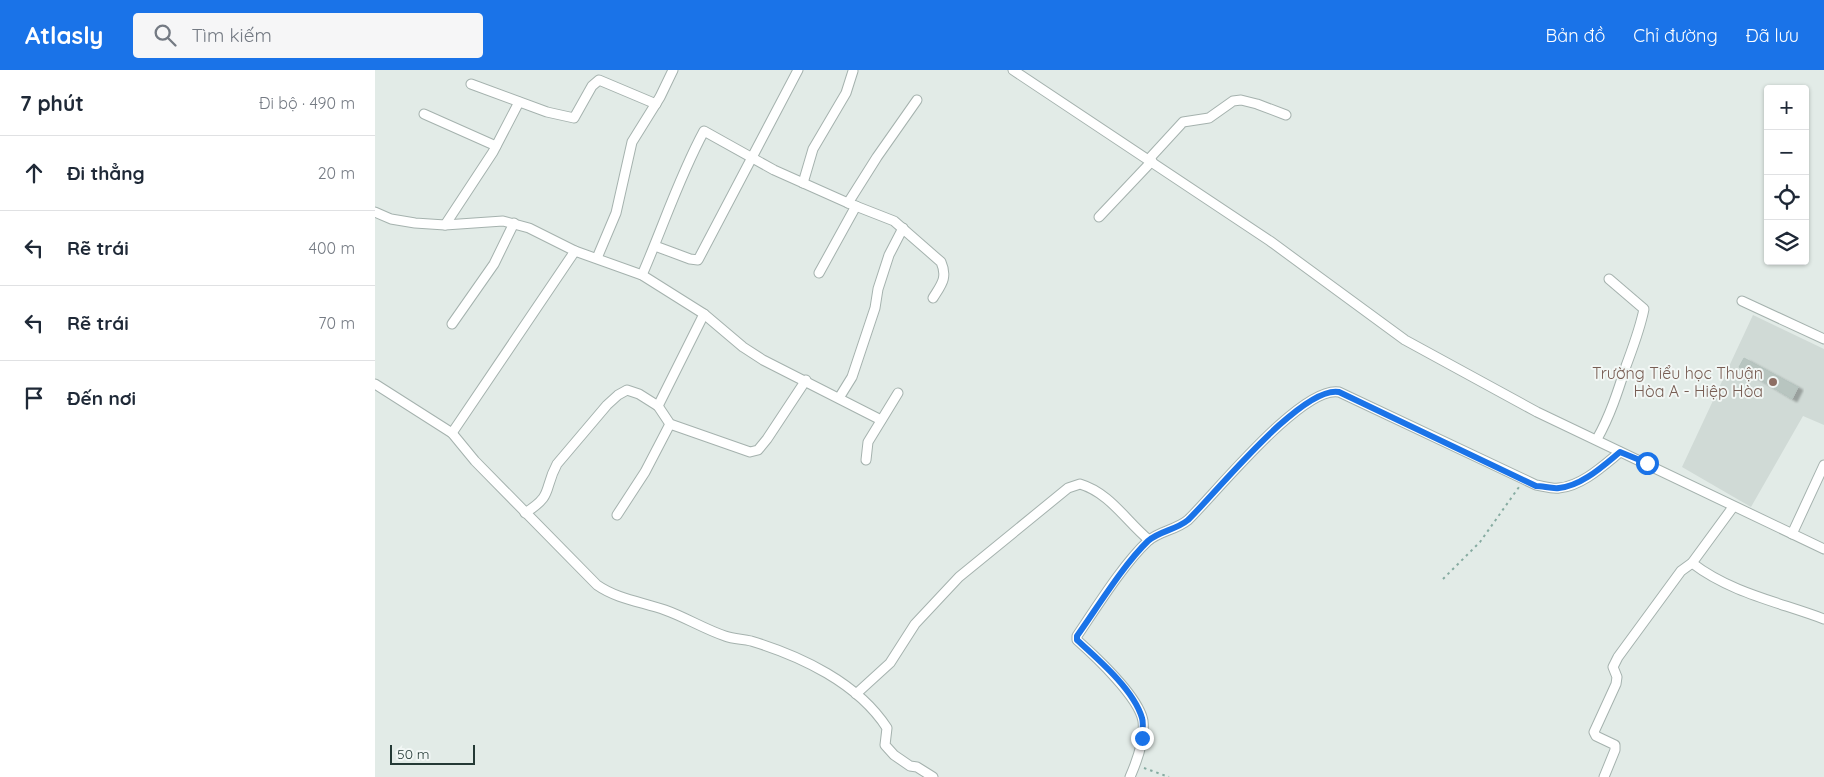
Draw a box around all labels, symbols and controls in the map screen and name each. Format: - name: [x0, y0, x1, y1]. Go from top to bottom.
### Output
- search box: [133, 13, 483, 58]
- text: Atlasly: [25, 20, 103, 50]
- icon: search: [151, 21, 179, 49]
- text: Tìm kiếm: [191, 23, 272, 47]
- text: Bản đồ: [1546, 24, 1605, 47]
- text: Chỉ đường: [1633, 24, 1718, 47]
- text: Đã lưu: [1746, 24, 1799, 47]
- map controls: [1764, 85, 1809, 265]
- button: +: [1764, 85, 1809, 130]
- text: 7 phút: [20, 90, 84, 116]
- text: Đi bộ · 490 m: [259, 93, 355, 113]
- button: −: [1764, 130, 1809, 175]
- icon: ahead: [20, 159, 48, 187]
- text: Đi thẳng: [67, 161, 145, 185]
- text: 20 m: [318, 163, 355, 183]
- button: locate: [1764, 175, 1809, 220]
- button: layers: [1764, 220, 1809, 265]
- icon: left: [20, 234, 48, 262]
- text: Rẽ trái: [67, 236, 129, 260]
- text: 400 m: [309, 238, 355, 258]
- icon: left: [20, 309, 48, 337]
- text: Rẽ trái: [67, 311, 129, 335]
- text: 70 m: [318, 313, 355, 333]
- place label: Trường Tiểu học Thuận Hòa A - Hiệp Hòa: [1592, 363, 1763, 401]
- marker: Trường Tiểu học Thuận Hòa A - Hiệp Hòa: [1767, 376, 1779, 388]
- icon: arrive: [20, 384, 48, 412]
- text: Đến nơi: [67, 386, 136, 410]
- route start: [1636, 452, 1659, 475]
- route end: [1131, 727, 1154, 750]
- scale bar: [390, 742, 475, 765]
- text: 50 m: [397, 745, 430, 763]

